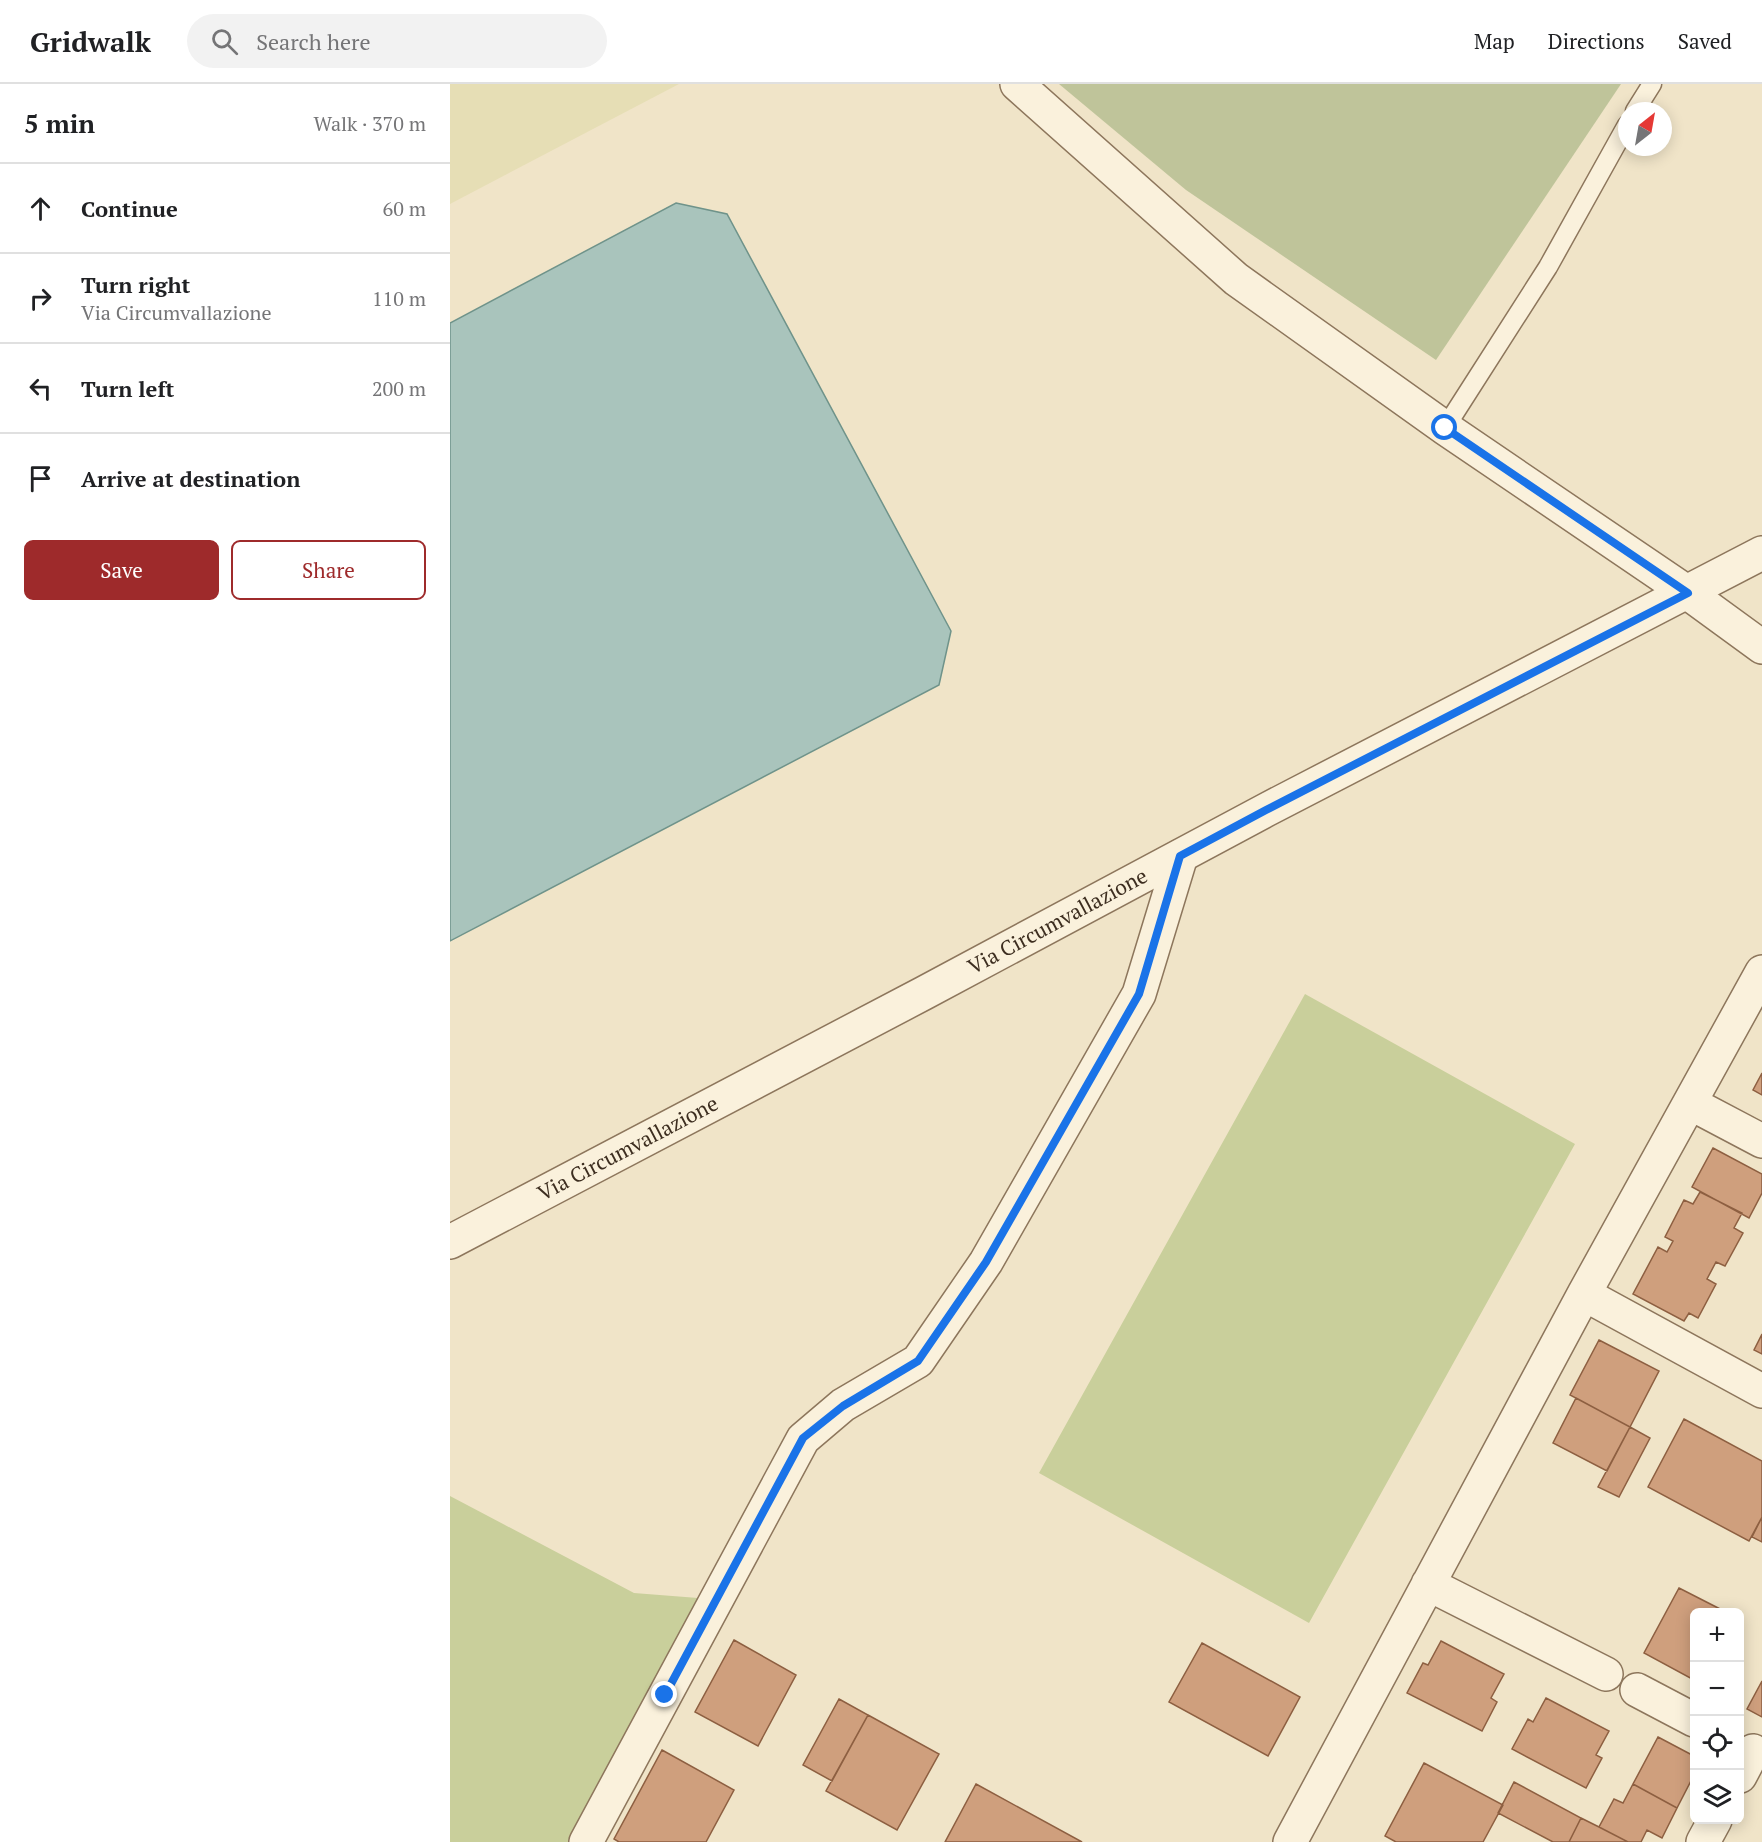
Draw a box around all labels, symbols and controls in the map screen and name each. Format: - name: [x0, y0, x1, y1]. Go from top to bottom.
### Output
- search box: [187, 14, 607, 68]
- text: Gridwalk: [30, 23, 151, 60]
- icon: search: [208, 25, 241, 58]
- text: Search here: [256, 27, 371, 56]
- text: Map: [1474, 27, 1515, 55]
- text: Directions: [1548, 27, 1645, 55]
- text: Saved: [1678, 27, 1732, 55]
- north arrow: [1618, 102, 1672, 156]
- text: 5 min: [24, 106, 95, 140]
- text: Walk · 370 m: [314, 110, 426, 137]
- icon: ahead: [24, 192, 57, 225]
- text: Continue: [81, 194, 178, 223]
- text: 60 m: [383, 195, 426, 222]
- text: Turn right: [81, 270, 190, 299]
- icon: right: [24, 282, 57, 315]
- text: 110 m: [372, 285, 426, 312]
- text: Via Circumvallazione: [81, 299, 271, 326]
- icon: left: [24, 372, 57, 405]
- text: Turn left: [81, 374, 174, 403]
- text: 200 m: [372, 375, 426, 402]
- route start: [1431, 414, 1457, 440]
- icon: arrive: [24, 462, 57, 495]
- text: Arrive at destination: [81, 464, 300, 493]
- button: Save: [24, 540, 219, 600]
- button: Share: [231, 540, 426, 600]
- street label: Via Circumvallazione: [962, 861, 1152, 980]
- street label: Via Circumvallazione: [532, 1089, 723, 1207]
- map controls: [1690, 1608, 1744, 1824]
- button: +: [1690, 1608, 1744, 1662]
- button: −: [1690, 1662, 1744, 1716]
- route end: [651, 1681, 677, 1707]
- button: locate: [1690, 1716, 1744, 1770]
- button: layers: [1690, 1770, 1744, 1824]

